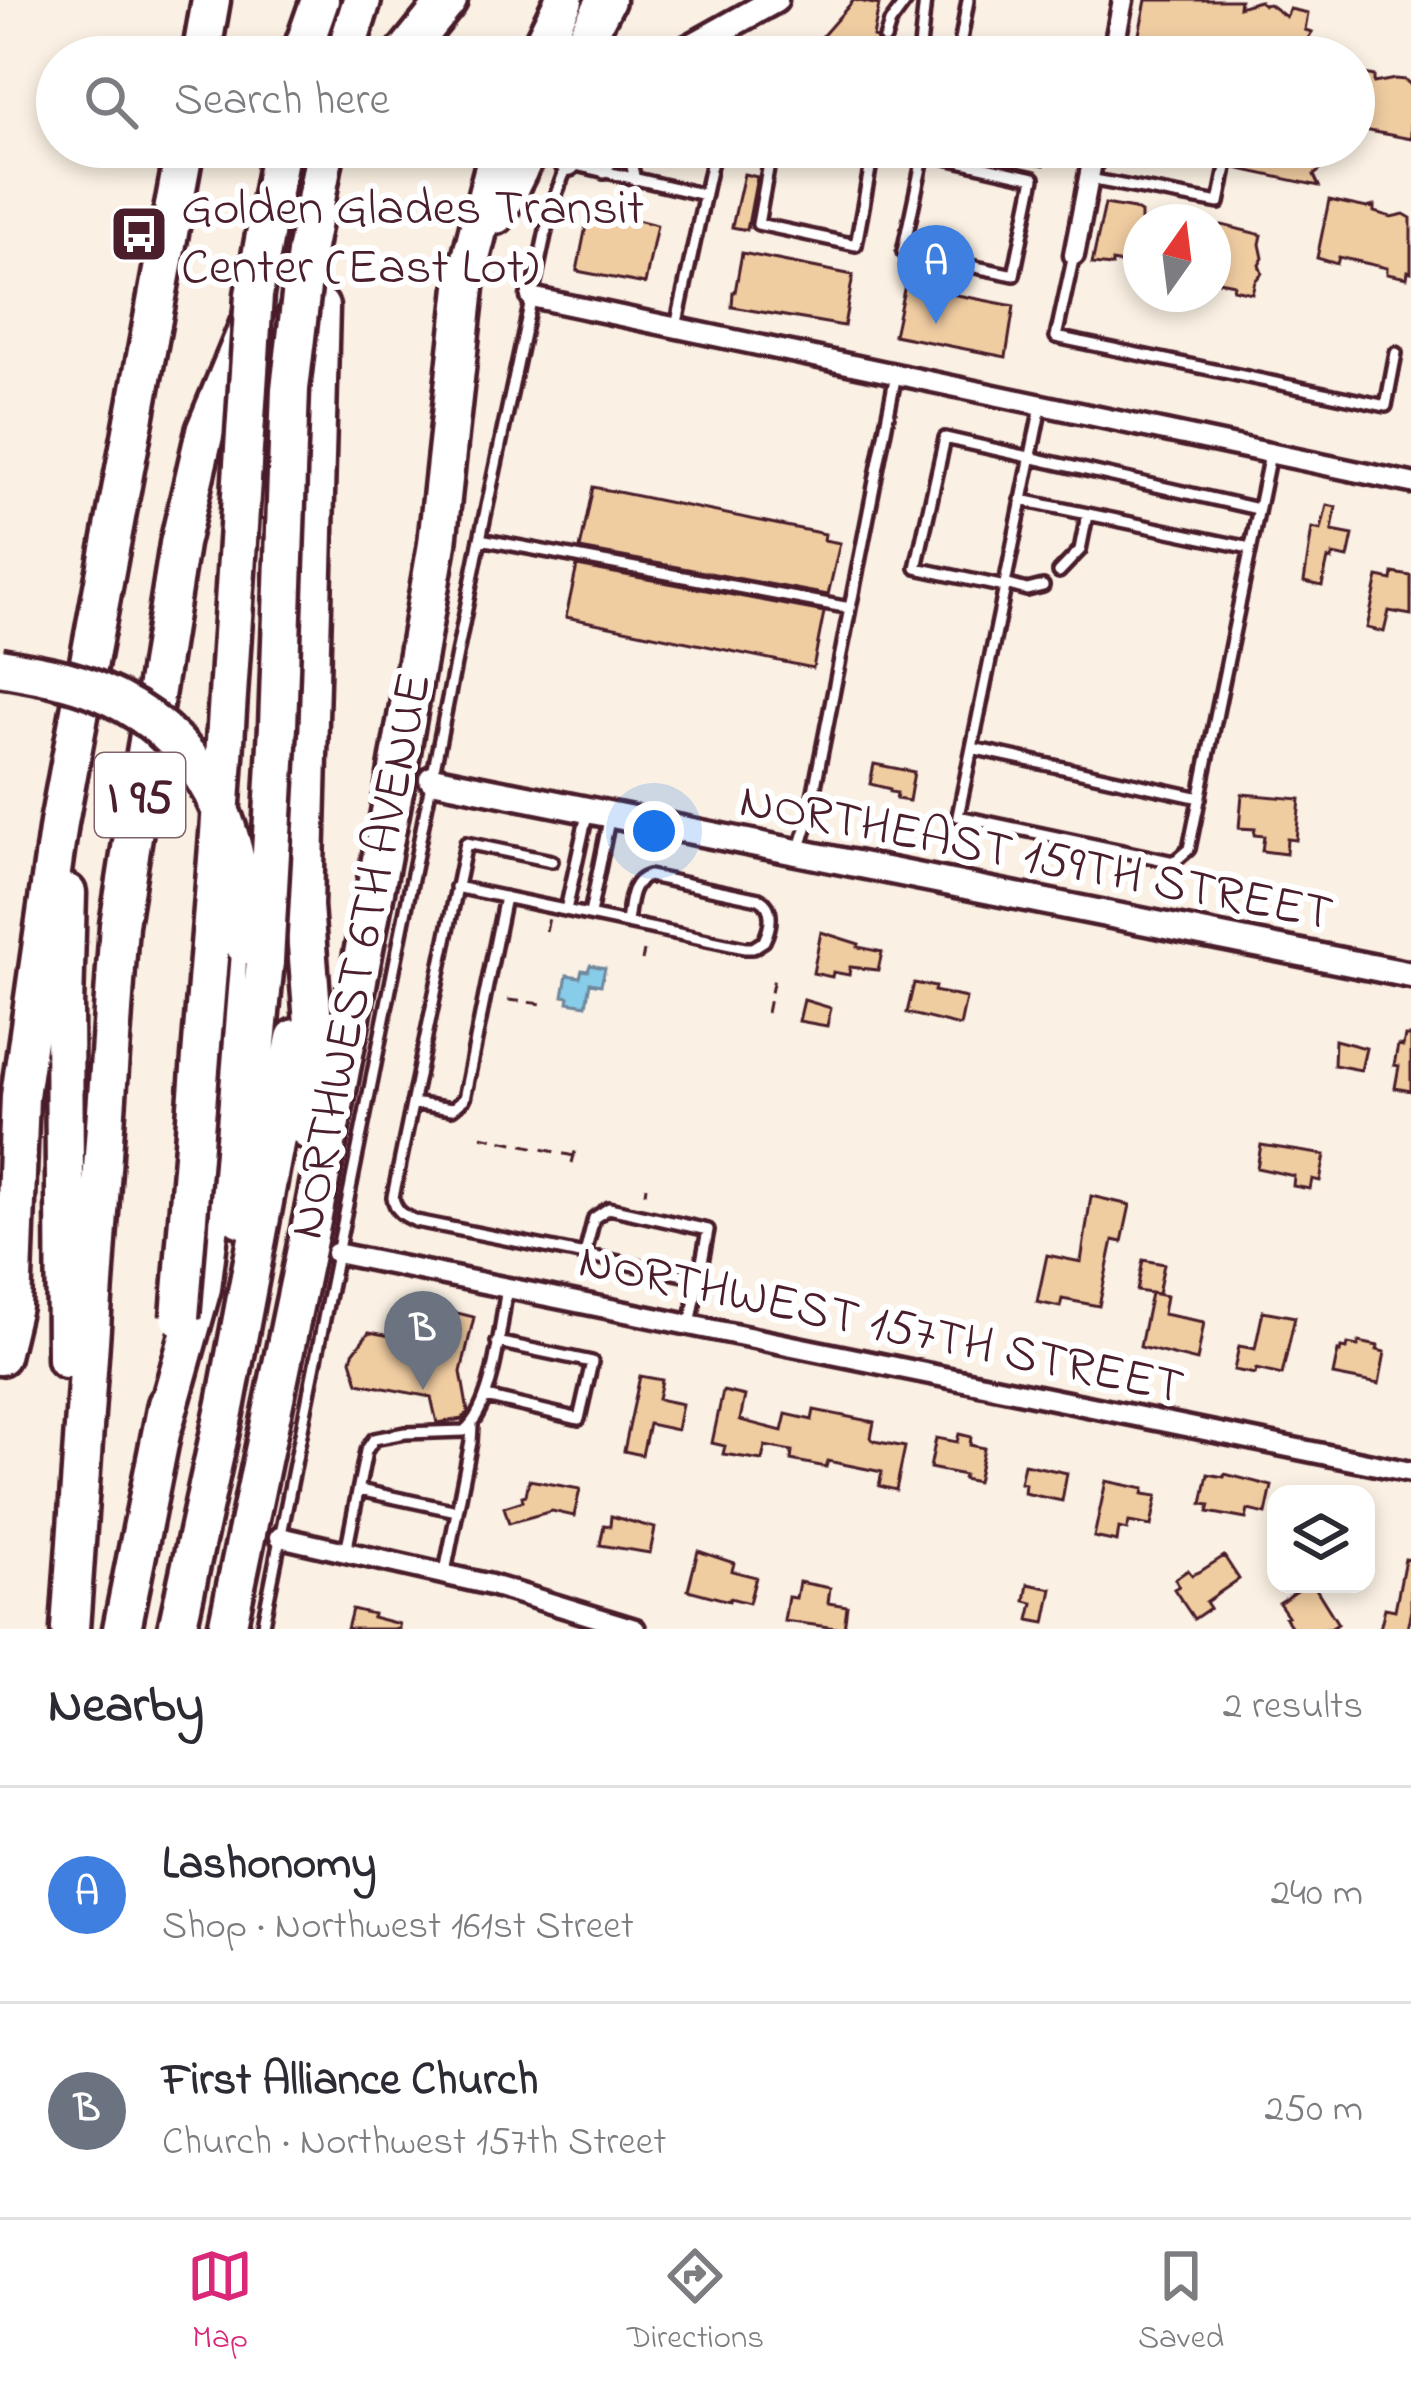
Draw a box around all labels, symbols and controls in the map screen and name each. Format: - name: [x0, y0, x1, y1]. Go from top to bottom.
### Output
- search box: [36, 36, 1375, 168]
- icon: search: [78, 69, 144, 135]
- text: Search here: [174, 69, 390, 135]
- place label: Golden Glades Transit Center (East Lot): [181, 173, 644, 307]
- bus stop icon: Golden Glades Transit Center (East Lot): [108, 203, 170, 265]
- north arrow: [1123, 204, 1231, 312]
- pin: A: [897, 225, 975, 324]
- street label: NORTHWEST 6TH AVENUE: [271, 667, 454, 1245]
- road number: I 95: [95, 753, 185, 837]
- street label: NORTHEAST 159TH STREET: [733, 765, 1339, 954]
- your location: [624, 801, 684, 861]
- street label: NORTHWEST 157TH STREET: [572, 1226, 1190, 1427]
- pin: B: [384, 1291, 462, 1390]
- map controls: [1267, 1485, 1375, 1593]
- button: layers: [1267, 1485, 1375, 1593]
- text: Nearby: [48, 1670, 204, 1745]
- text: 2 results: [1223, 1679, 1363, 1736]
- text: Lashonomy: [162, 1833, 376, 1899]
- text: A: [75, 1866, 99, 1923]
- text: 240 m: [1271, 1866, 1363, 1923]
- text: Shop · Northwest 161st Street: [162, 1899, 634, 1956]
- text: First Alliance Church: [162, 2049, 538, 2115]
- text: B: [74, 2082, 100, 2139]
- text: 250 m: [1264, 2082, 1363, 2139]
- text: Church · Northwest 157th Street: [162, 2115, 666, 2172]
- tab: Map: [187, 2243, 253, 2363]
- tab: Directions: [627, 2243, 764, 2363]
- tab: Saved: [1138, 2243, 1224, 2363]

